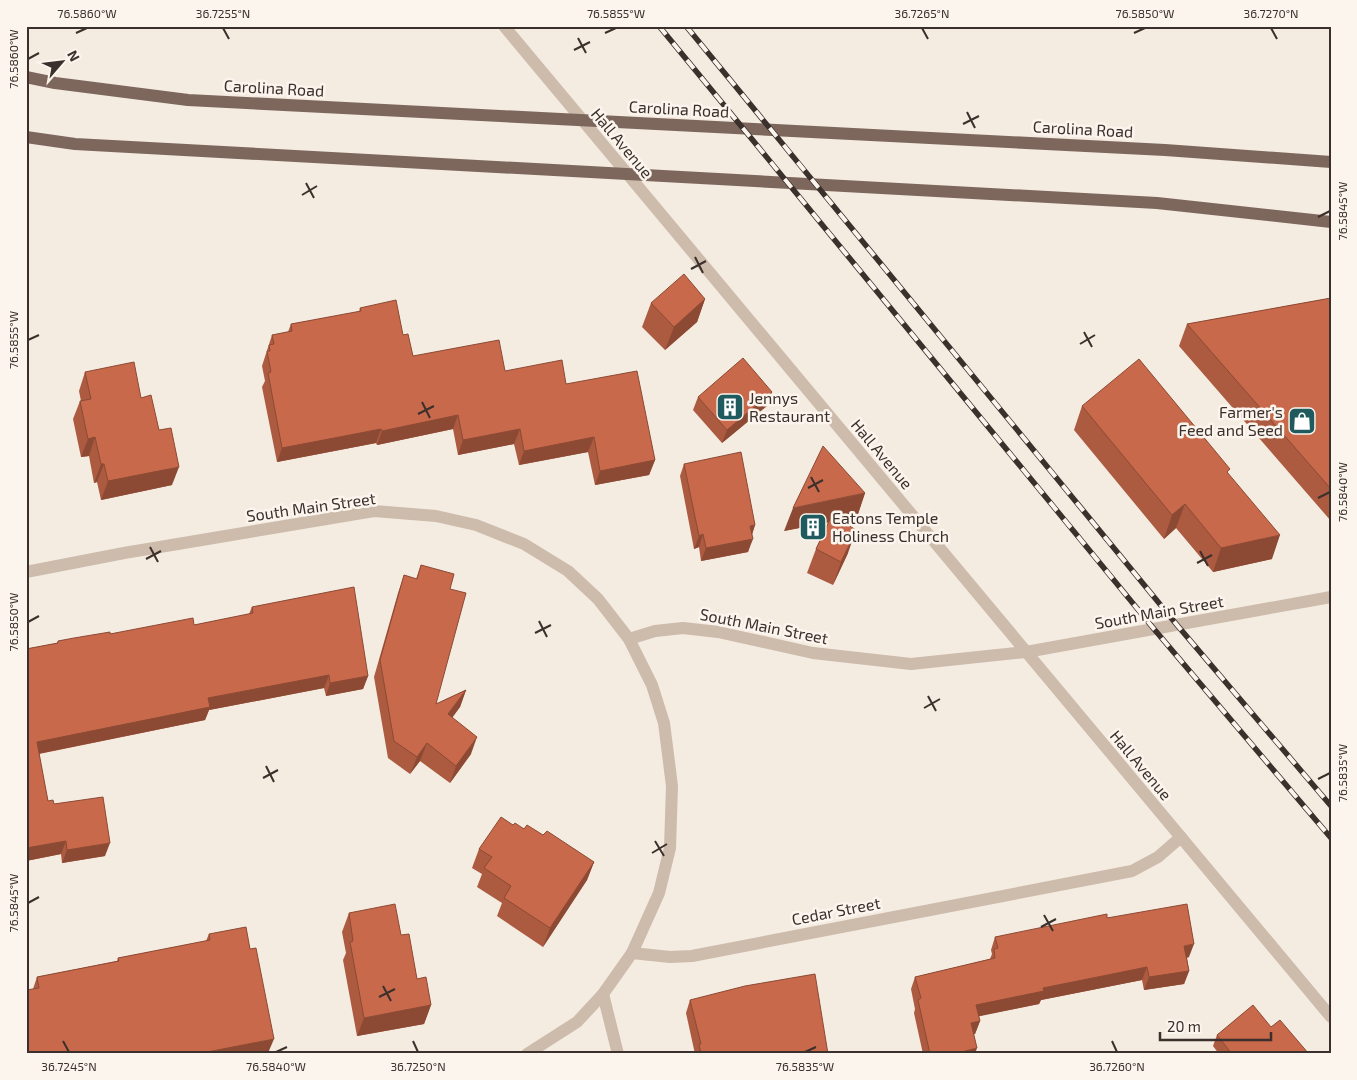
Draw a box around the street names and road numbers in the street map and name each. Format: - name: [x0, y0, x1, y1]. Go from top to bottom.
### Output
- street label: Carolina Road: [223, 75, 325, 100]
- street label: Carolina Road: [628, 96, 730, 121]
- street label: Hall Avenue: [588, 104, 657, 181]
- street label: Carolina Road: [1032, 116, 1134, 141]
- street label: Hall Avenue: [848, 415, 917, 492]
- street label: South Main Street: [245, 488, 377, 525]
- street label: South Main Street: [1093, 591, 1225, 632]
- street label: South Main Street: [698, 604, 830, 647]
- street label: Hall Avenue: [1107, 726, 1176, 803]
- street label: Cedar Street: [790, 893, 882, 928]

